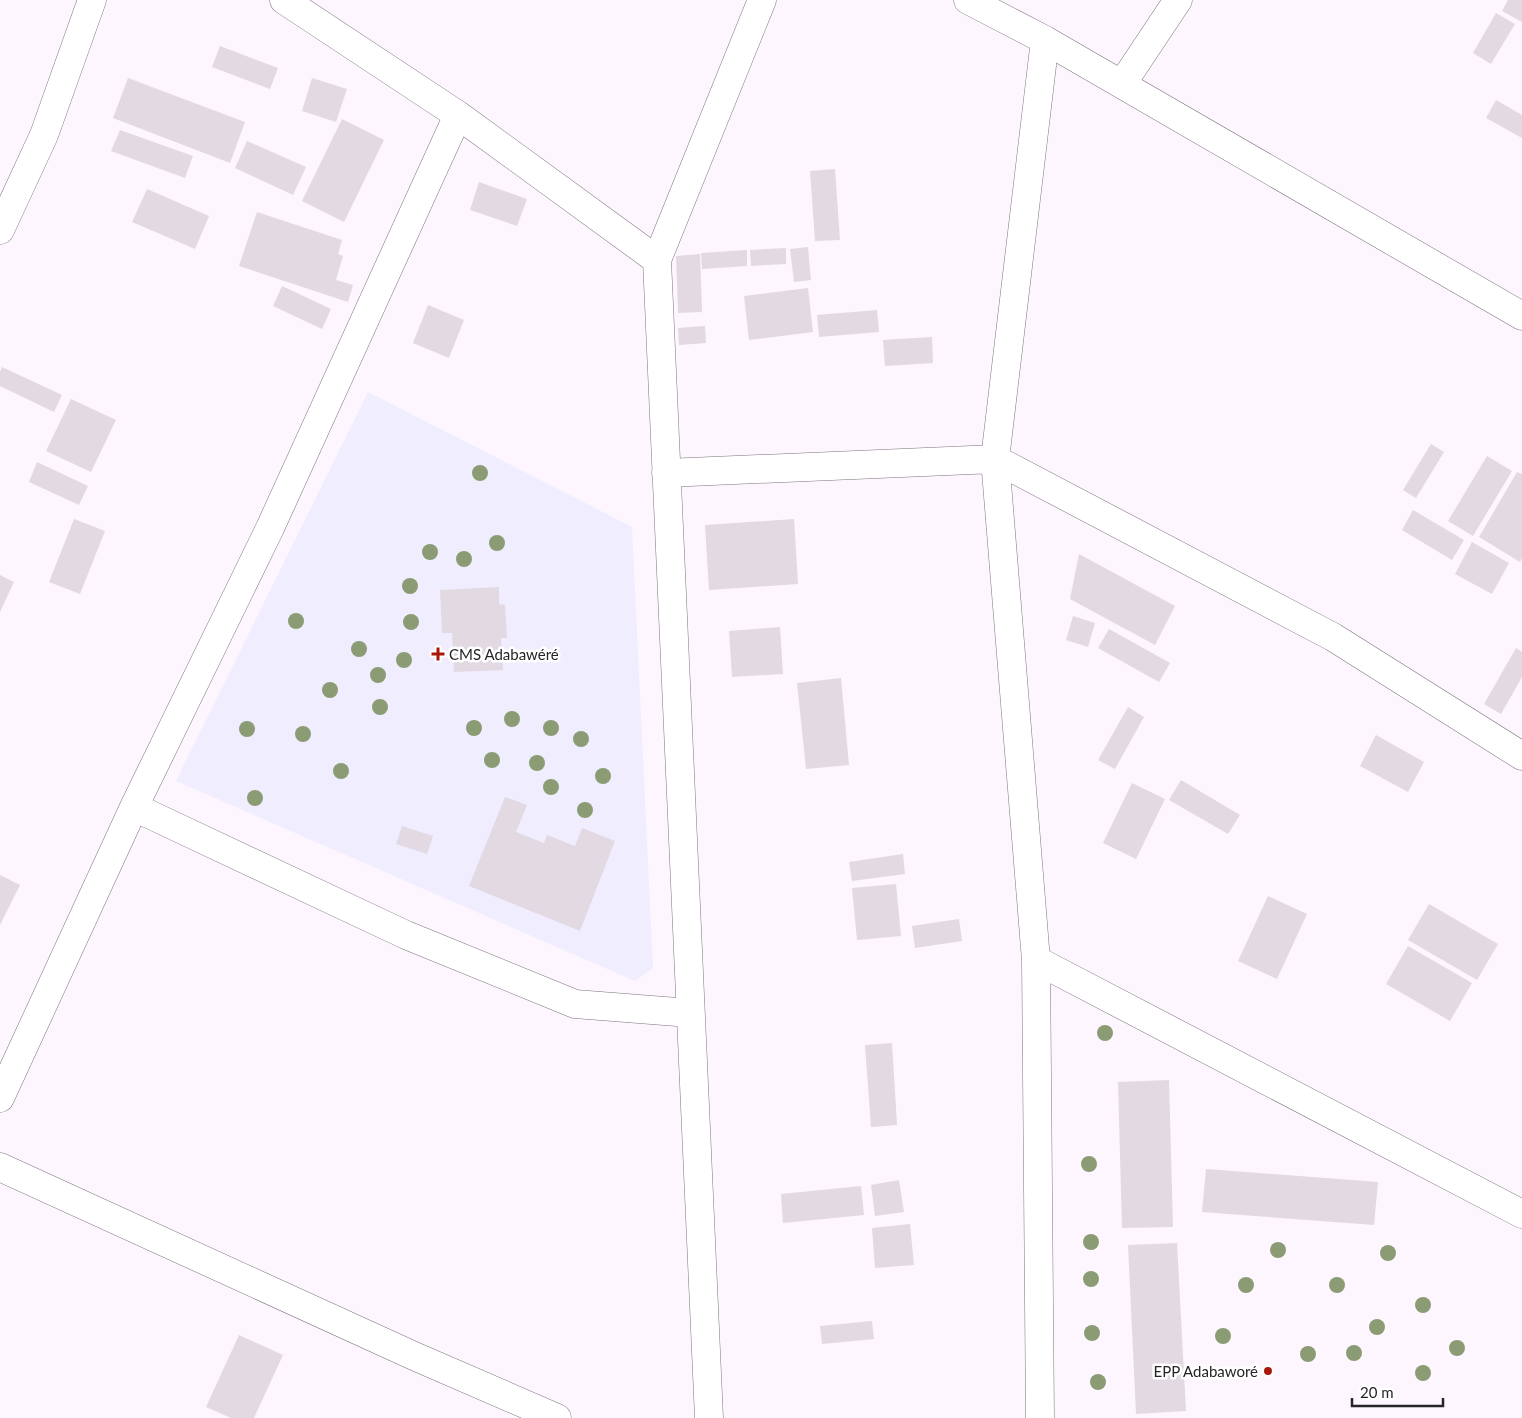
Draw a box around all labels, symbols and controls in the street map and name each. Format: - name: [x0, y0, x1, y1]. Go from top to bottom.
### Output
- place label: CMS Adabawéré: [449, 645, 559, 663]
- marker: CMS Adabawéré: [431, 647, 445, 661]
- place label: EPP Adabaworé: [1153, 1362, 1258, 1380]
- marker: EPP Adabaworé: [1262, 1365, 1274, 1377]
- scale bar: [1352, 1376, 1443, 1408]
- text: 20 m: [1360, 1383, 1394, 1401]

